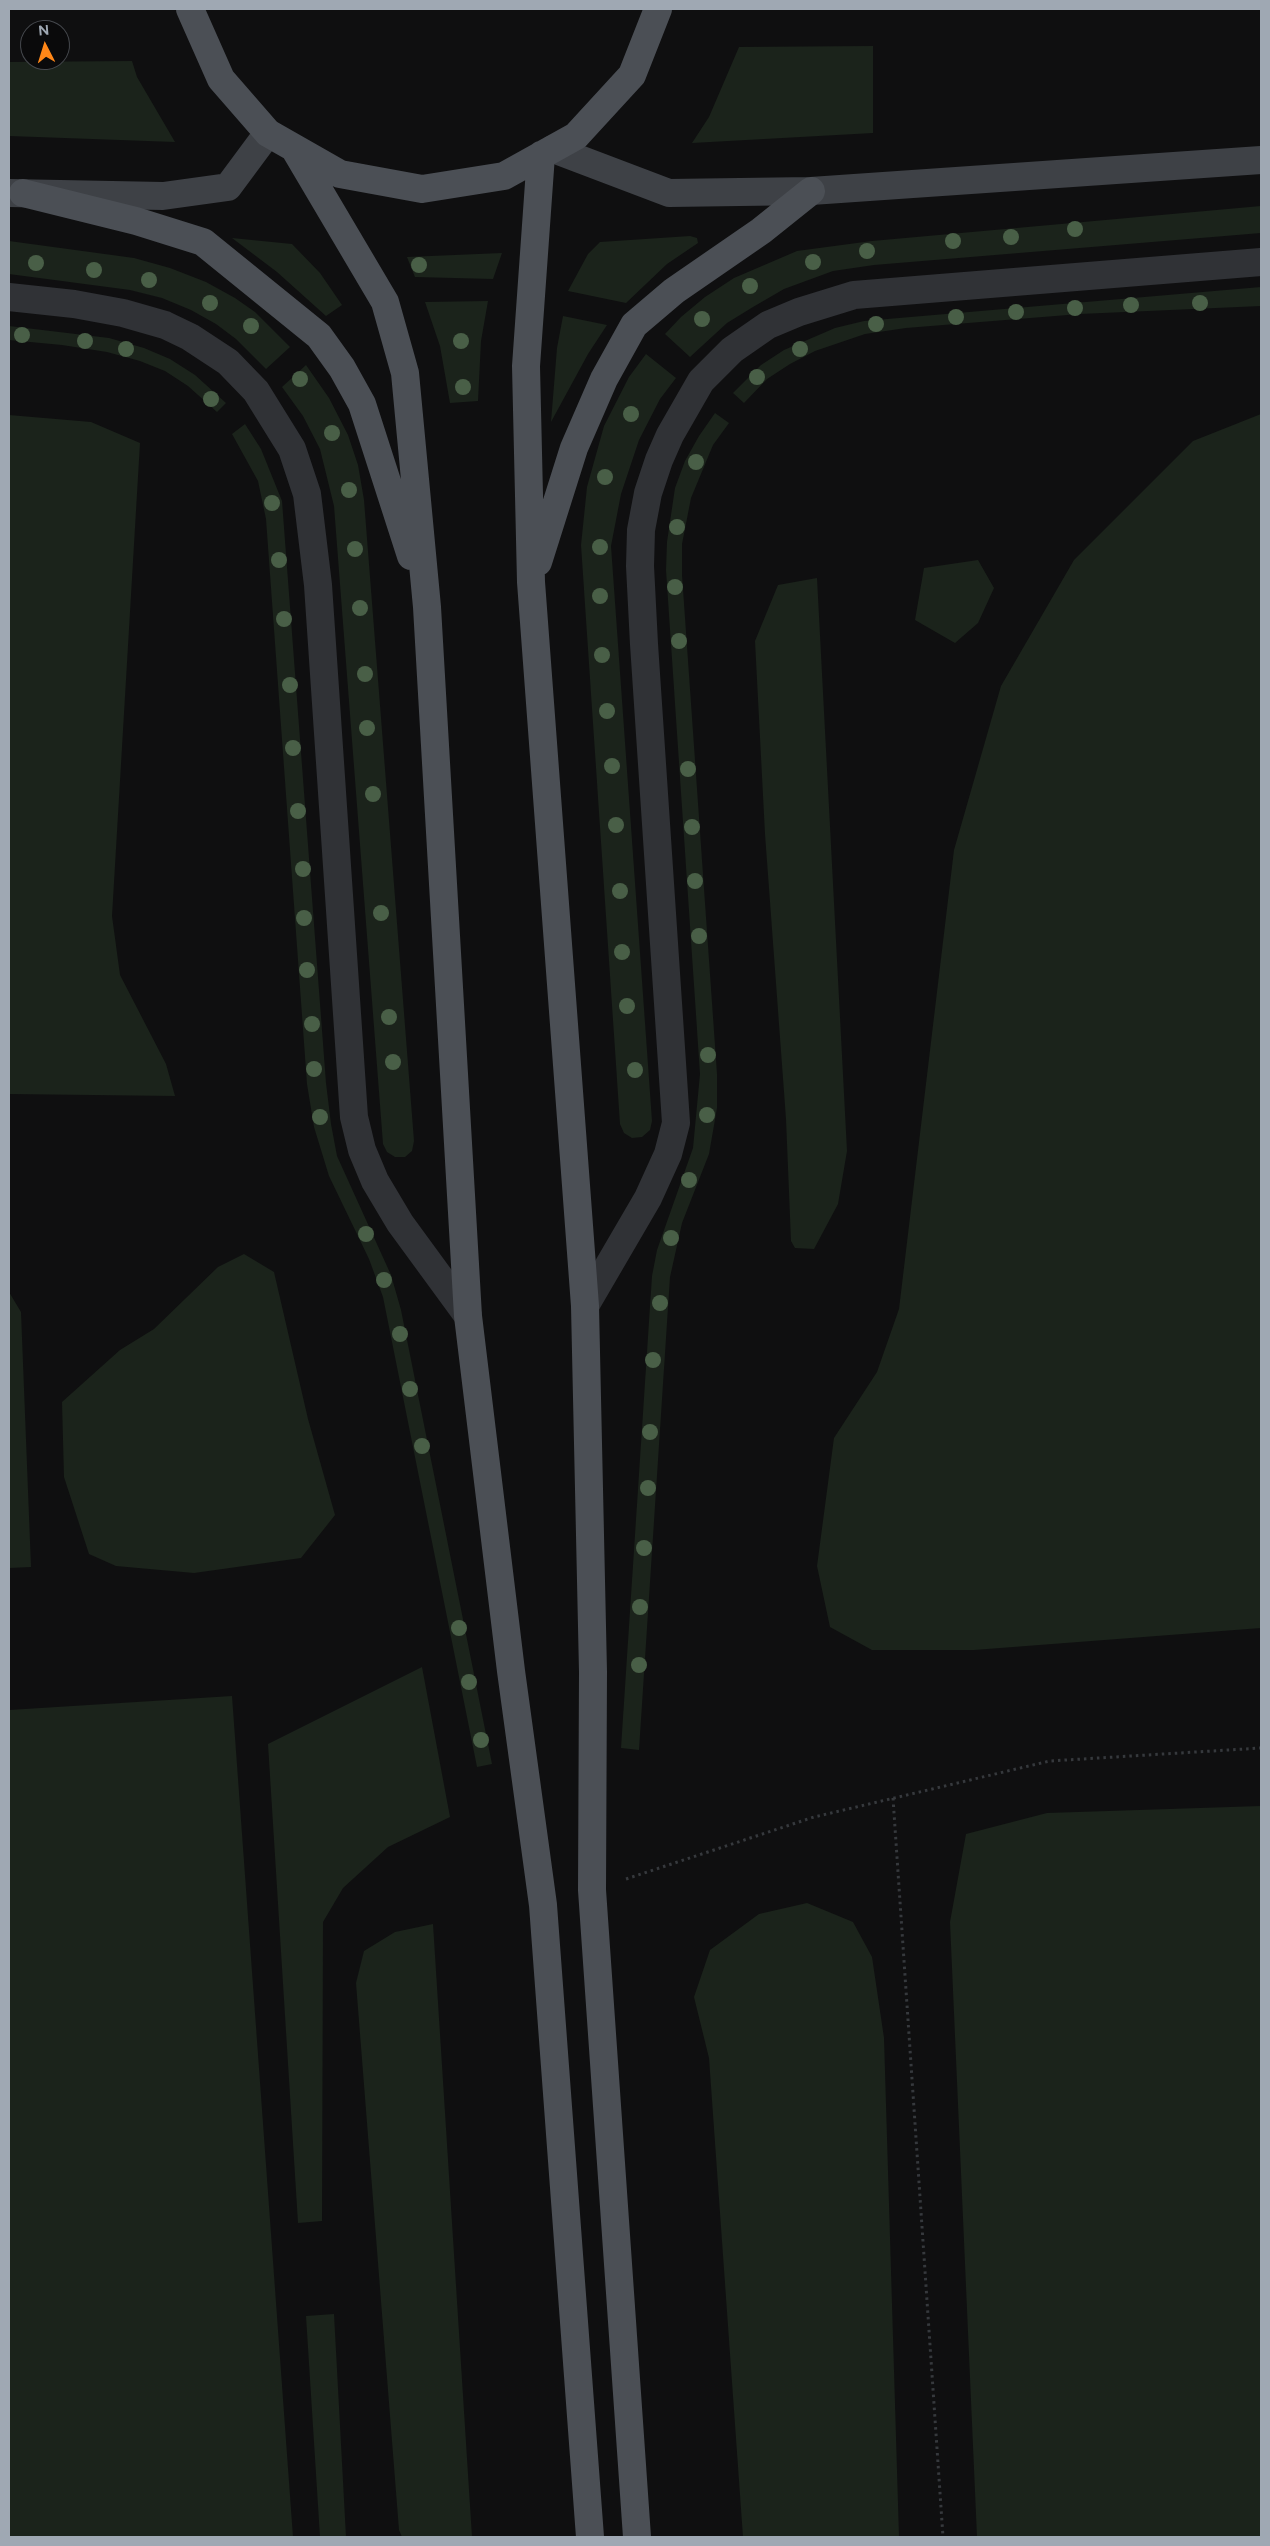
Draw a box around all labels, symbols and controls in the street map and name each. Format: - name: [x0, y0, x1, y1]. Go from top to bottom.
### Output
- north arrow: [20, 20, 70, 70]
- text: N: [38, 22, 50, 39]

